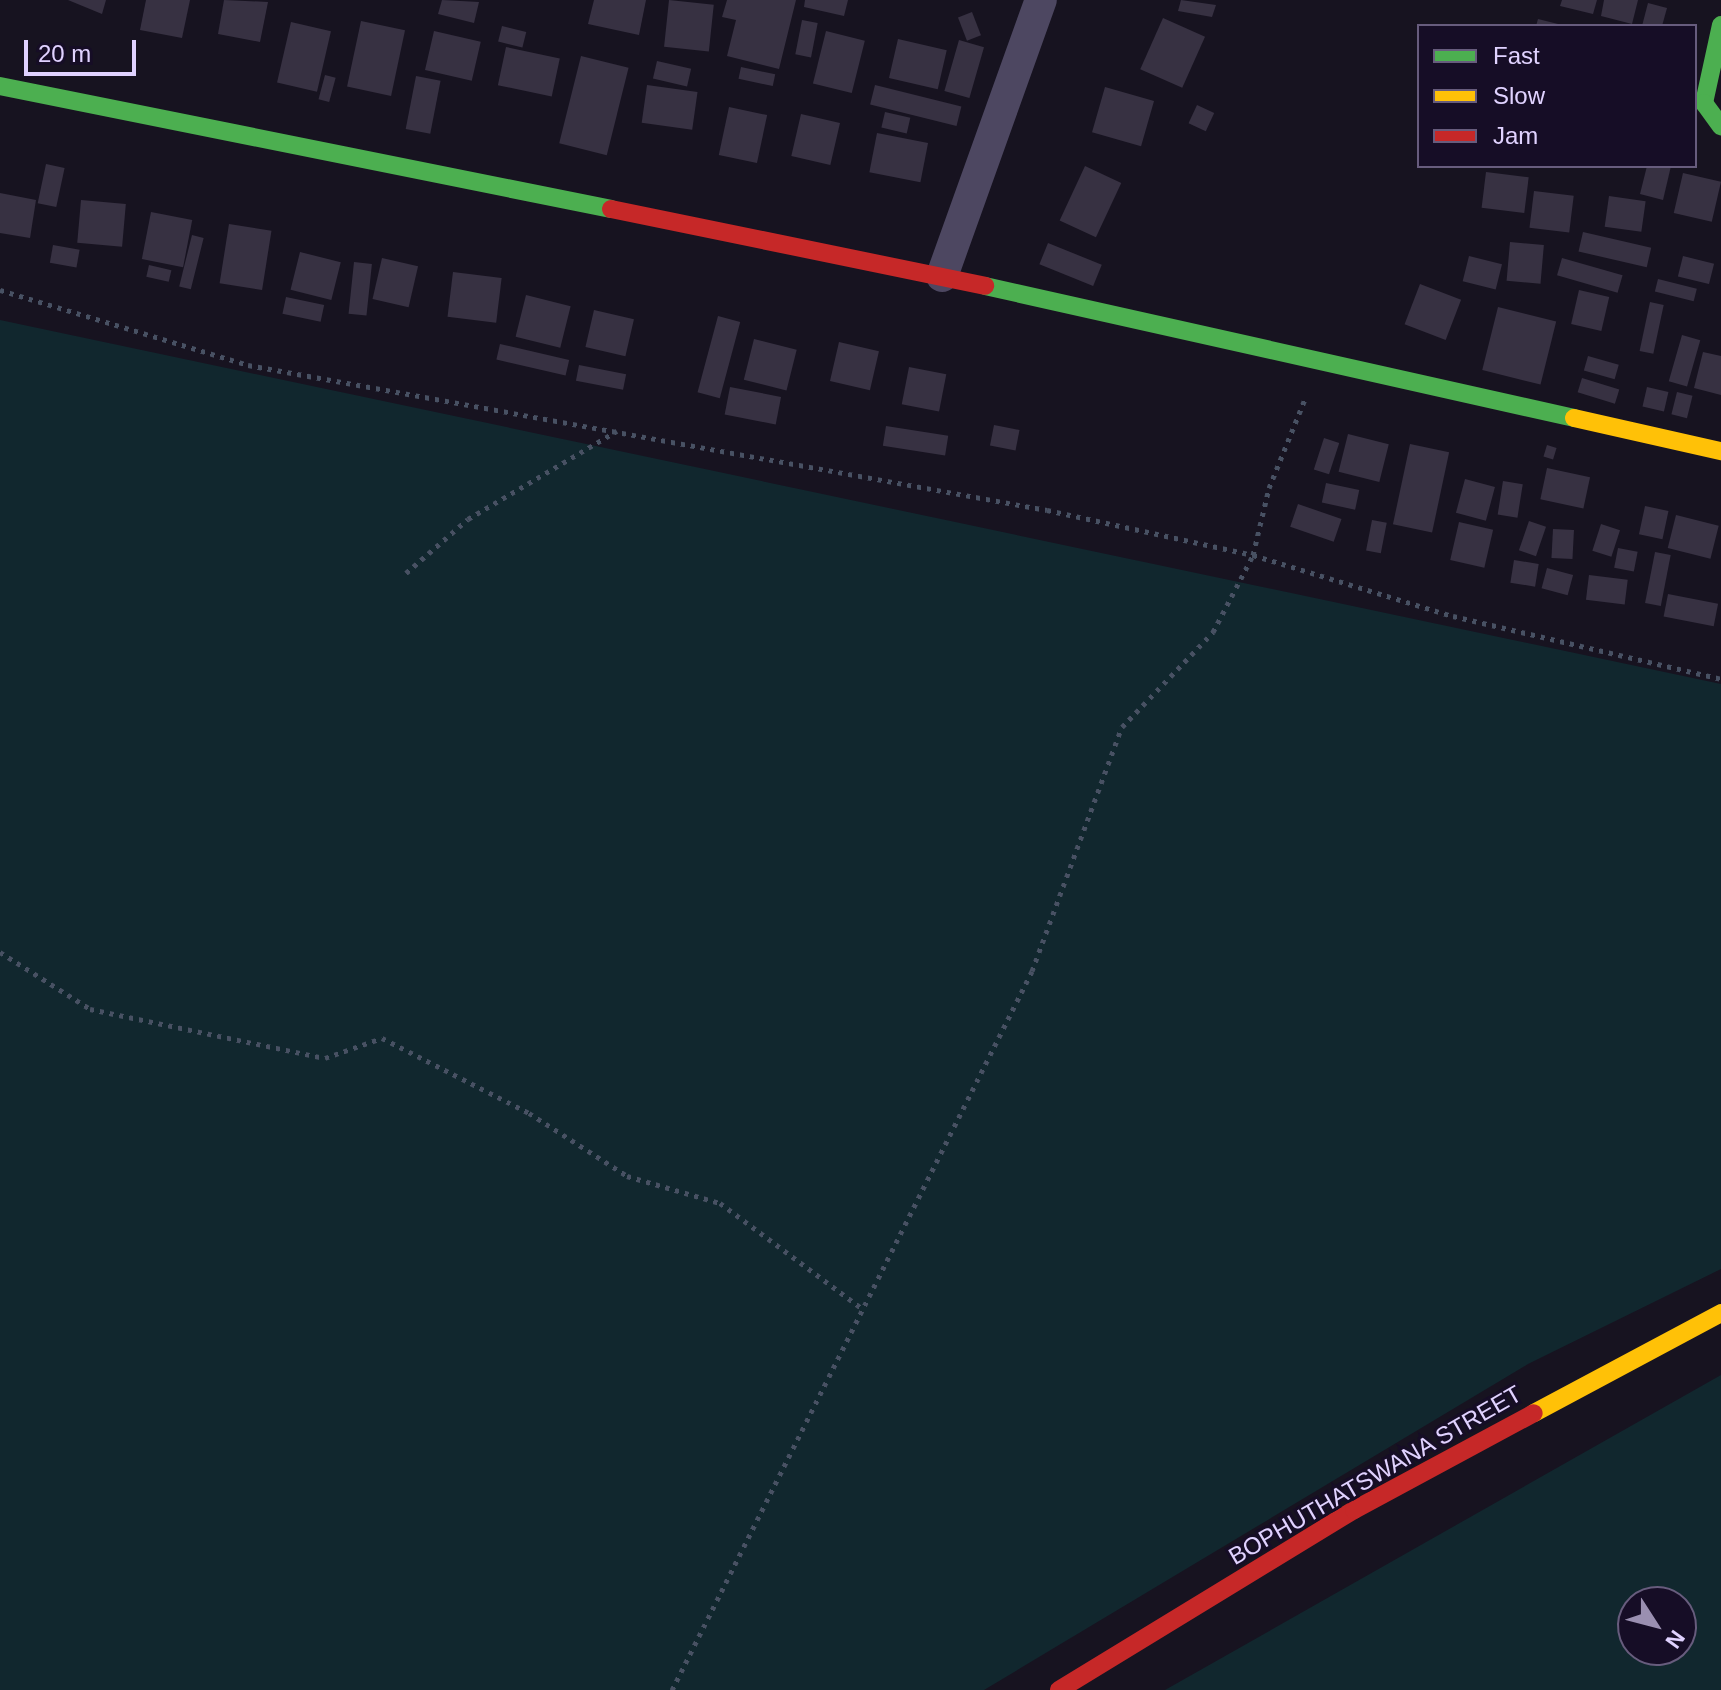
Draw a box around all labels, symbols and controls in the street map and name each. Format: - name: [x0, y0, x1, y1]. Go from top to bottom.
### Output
- scale bar: [28, 24, 140, 74]
- legend: [1417, 24, 1697, 168]
- text: 20 m: [38, 40, 91, 67]
- text: Fast: [1493, 42, 1540, 69]
- text: Slow: [1493, 82, 1545, 109]
- text: Jam: [1493, 122, 1538, 149]
- street label: BOPHUTHATSWANA STREET: [1223, 1379, 1527, 1571]
- north arrow: [1617, 1586, 1697, 1666]
- text: N: [1660, 1625, 1690, 1653]

